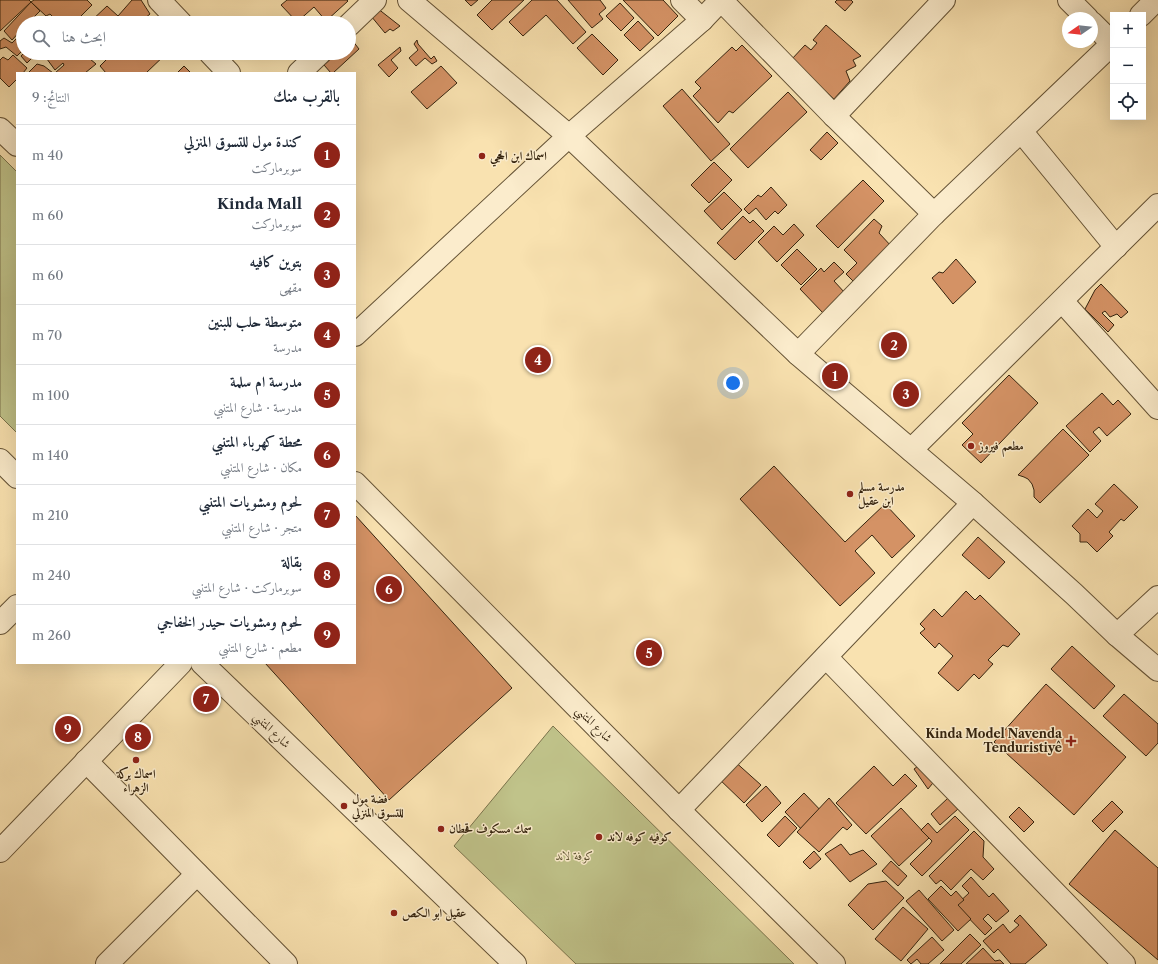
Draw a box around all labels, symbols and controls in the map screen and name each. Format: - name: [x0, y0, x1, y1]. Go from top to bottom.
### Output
- north arrow: [1062, 12, 1098, 48]
- map controls: [1110, 12, 1146, 120]
- button: +: [1110, 12, 1146, 48]
- search box: [16, 16, 356, 60]
- icon: search: [30, 27, 52, 49]
- text: ابحث هنا: [62, 27, 106, 46]
- button: −: [1110, 48, 1146, 84]
- button: locate: [1110, 84, 1146, 120]
- text: بالقرب منك: [273, 86, 340, 106]
- text: النتائج: 9: [32, 89, 70, 105]
- text: كندة مول للتسوق المنزلي: [184, 132, 302, 151]
- text: 40 m: [32, 147, 63, 163]
- text: 1: [324, 147, 330, 163]
- place label: اسماك ابن الحجي: [490, 148, 547, 167]
- marker: اسماك ابن الحجي: [477, 151, 487, 161]
- text: سوبرماركت: [252, 159, 302, 175]
- text: Kinda Mall: [217, 194, 302, 213]
- text: 60 m: [32, 207, 63, 223]
- text: 2: [323, 207, 331, 223]
- text: سوبرماركت: [252, 215, 302, 231]
- text: بتوين كافيه: [249, 252, 302, 271]
- text: 60 m: [32, 267, 63, 283]
- text: 3: [323, 267, 331, 283]
- text: مقهى: [279, 279, 302, 295]
- text: متوسطة حلب للبنين: [208, 312, 302, 331]
- text: 70 m: [32, 327, 62, 343]
- text: 4: [323, 327, 331, 343]
- pin: 2: [881, 330, 907, 360]
- text: مدرسة: [273, 339, 302, 355]
- pin: 4: [525, 345, 551, 375]
- pin: 1: [822, 361, 848, 391]
- text: مدرسة ام سلمة: [230, 372, 302, 391]
- your location: [723, 373, 743, 393]
- pin: 3: [893, 379, 919, 409]
- text: 100 m: [32, 387, 70, 403]
- text: 5: [323, 387, 331, 403]
- text: مدرسة · شارع المتنبي: [213, 399, 302, 415]
- text: محطة كهرباء المتنبي: [212, 432, 302, 451]
- place label: مطعم فيروز: [977, 438, 1024, 457]
- marker: مطعم فيروز: [966, 441, 976, 451]
- text: 140 m: [32, 447, 69, 463]
- text: 6: [323, 447, 331, 463]
- text: مكان · شارع المتنبي: [220, 459, 302, 475]
- place label: مدرسة مسلم ابن عقيل: [858, 479, 905, 509]
- marker: مدرسة مسلم ابن عقيل: [845, 489, 855, 499]
- text: لحوم ومشويات المتنبي: [199, 492, 302, 511]
- text: 210 m: [32, 507, 69, 523]
- text: 7: [324, 507, 330, 523]
- text: متجر · شارع المتنبي: [222, 519, 302, 535]
- text: بقالة: [282, 552, 302, 571]
- text: 240 m: [32, 567, 71, 583]
- text: 8: [323, 567, 331, 583]
- pin: 6: [376, 574, 402, 604]
- text: سوبرماركت · شارع المتنبي: [192, 579, 302, 595]
- text: لحوم ومشويات حيدر الخفاجي: [157, 612, 302, 631]
- text: 260 m: [32, 627, 71, 643]
- text: 9: [323, 627, 331, 643]
- pin: 5: [636, 638, 662, 668]
- text: مطعم · شارع المتنبي: [218, 639, 302, 655]
- pin: 7: [193, 684, 219, 714]
- street label: شارع المتنبي: [569, 702, 616, 749]
- street label: شارع المتنبي: [247, 708, 294, 755]
- pin: 9: [55, 714, 81, 744]
- pin: 8: [125, 722, 151, 752]
- place label: Kinda Model Navenda Tenduristiyê: [925, 726, 1063, 755]
- marker: Kinda Model Navenda Tenduristiyê: [1065, 735, 1077, 747]
- marker: اسماك بركة الزهراء: [131, 755, 141, 765]
- place label: اسماك بركة الزهراء: [115, 766, 156, 796]
- place label: فضة مول للتسوق المنزلي: [351, 791, 404, 823]
- marker: فضة مول للتسوق المنزلي: [339, 801, 349, 811]
- place label: سمك مسكوف قحطان: [449, 821, 532, 837]
- marker: سمك مسكوف قحطان: [436, 824, 446, 834]
- place label: كوفيه كوفه لاند: [607, 829, 672, 845]
- marker: كوفيه كوفه لاند: [594, 832, 604, 842]
- park label: كوفة لاند: [556, 848, 594, 864]
- place label: عقيل ابو الكص: [402, 905, 466, 921]
- marker: عقيل ابو الكص: [389, 908, 399, 918]

